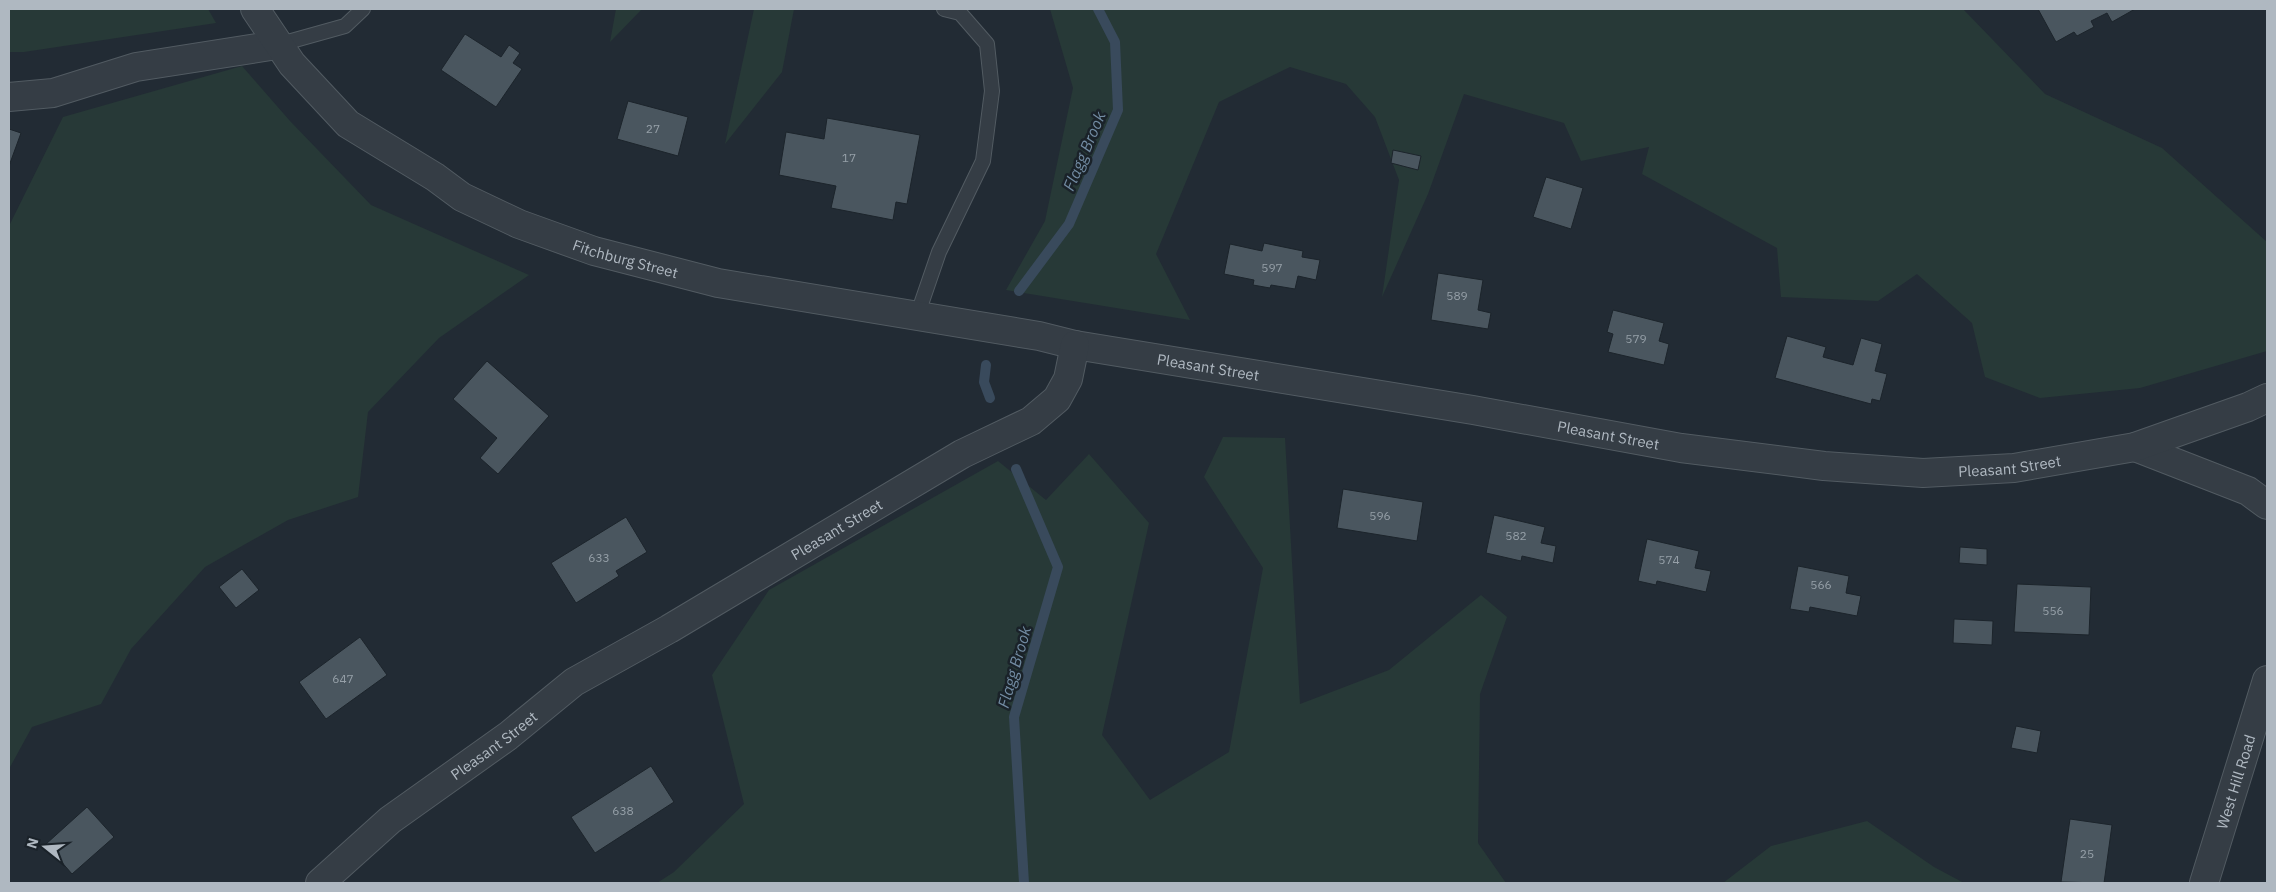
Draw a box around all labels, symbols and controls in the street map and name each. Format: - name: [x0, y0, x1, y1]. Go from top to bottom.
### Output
- water label: Flagg Brook: [1058, 108, 1110, 194]
- house number: 27: [646, 121, 660, 136]
- house number: 17: [842, 150, 856, 165]
- street label: Fitchburg Street: [570, 235, 680, 282]
- house number: 597: [1261, 260, 1283, 275]
- house number: 589: [1446, 288, 1468, 303]
- house number: 579: [1625, 331, 1647, 346]
- street label: Pleasant Street: [1156, 349, 1261, 384]
- street label: Pleasant Street: [1556, 416, 1661, 453]
- street label: Pleasant Street: [1958, 451, 2062, 481]
- street label: Pleasant Street: [787, 494, 886, 564]
- house number: 596: [1369, 508, 1391, 523]
- house number: 582: [1505, 528, 1527, 543]
- house number: 633: [588, 550, 610, 565]
- house number: 574: [1658, 552, 1680, 567]
- house number: 566: [1810, 577, 1832, 592]
- house number: 556: [2042, 603, 2064, 618]
- water label: Flagg Brook: [993, 623, 1035, 710]
- house number: 647: [332, 671, 354, 686]
- street label: Pleasant Street: [447, 707, 541, 784]
- street label: West Hill Road: [2212, 732, 2259, 831]
- house number: 638: [612, 803, 634, 818]
- north arrow: [20, 822, 70, 872]
- text: N: [22, 836, 43, 851]
- house number: 25: [2080, 846, 2094, 861]

